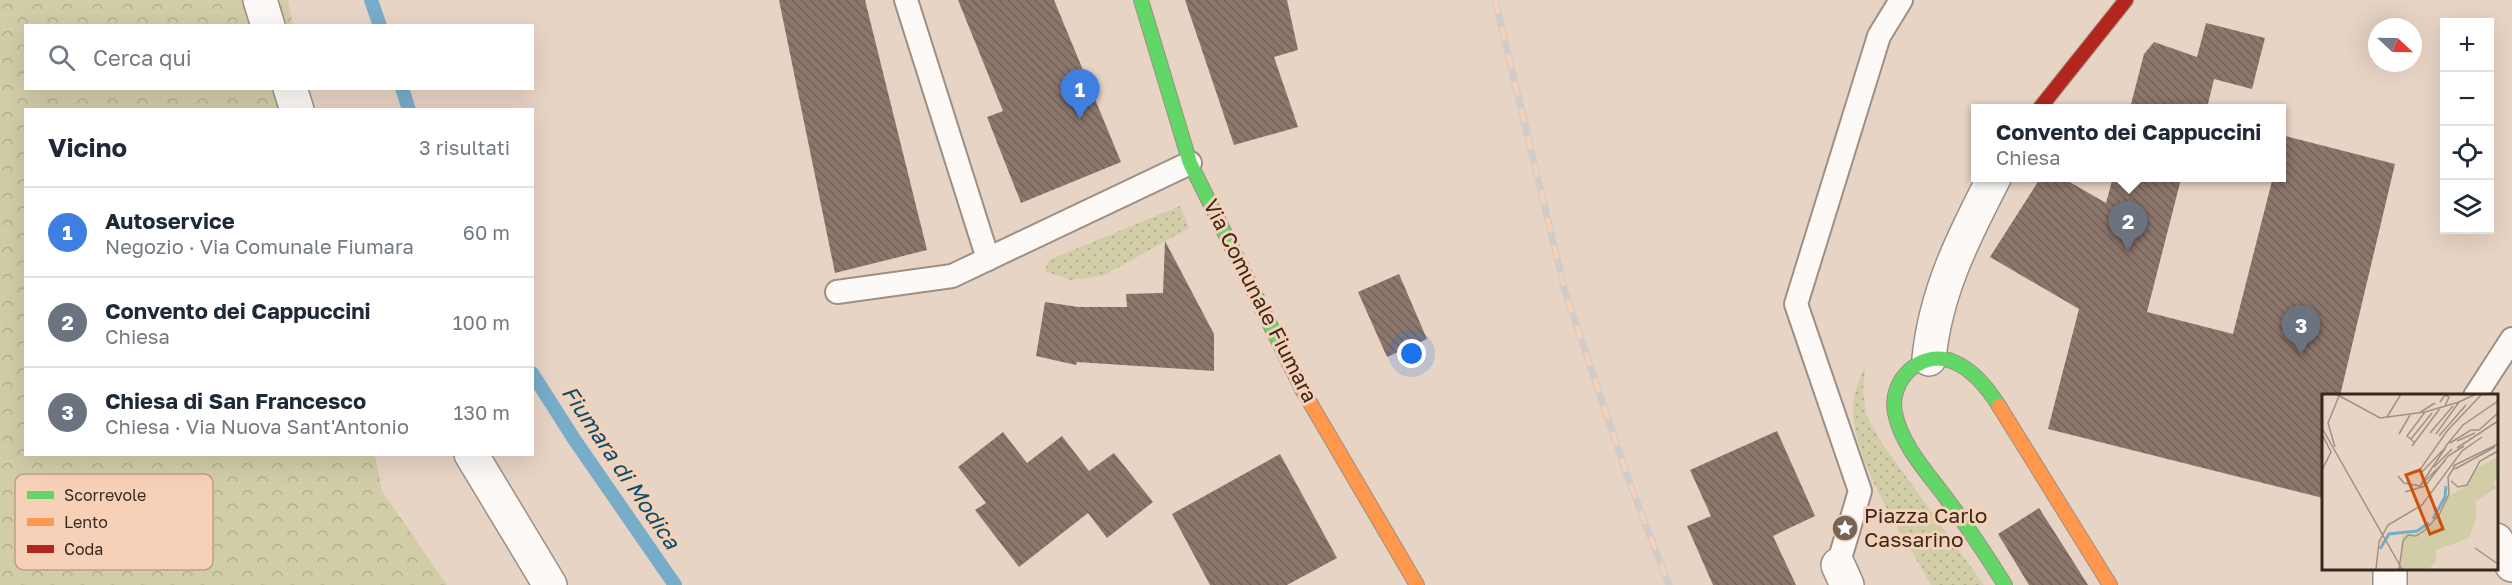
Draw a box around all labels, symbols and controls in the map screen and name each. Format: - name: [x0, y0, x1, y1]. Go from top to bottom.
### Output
- north arrow: [2368, 18, 2422, 72]
- map controls: [2440, 18, 2494, 234]
- button: +: [2440, 18, 2494, 72]
- search box: [24, 24, 534, 90]
- icon: search: [45, 41, 78, 74]
- text: Cerca qui: [93, 44, 192, 71]
- pin: 1: [1060, 70, 1100, 119]
- button: −: [2440, 72, 2494, 126]
- popup: [1971, 104, 2286, 182]
- text: Convento dei Cappuccini: [1996, 118, 2261, 145]
- button: locate: [2440, 126, 2494, 180]
- text: Vicino: [48, 132, 127, 163]
- text: 3 risultati: [419, 135, 510, 159]
- text: Chiesa: [1996, 145, 2060, 169]
- button: layers: [2440, 180, 2494, 234]
- street label: Via Comunale Fiumara: [1198, 194, 1324, 407]
- pin: 2: [2108, 202, 2148, 251]
- text: Autoservice: [105, 207, 235, 234]
- text: 1: [62, 220, 73, 244]
- text: 60 m: [463, 220, 510, 244]
- text: Negozio · Via Comunale Fiumara: [105, 234, 414, 258]
- text: Convento dei Cappuccini: [105, 297, 371, 324]
- pin: 3: [2282, 306, 2320, 355]
- text: 2: [61, 310, 74, 334]
- text: 100 m: [453, 310, 510, 334]
- text: Chiesa: [105, 324, 170, 348]
- your location: [1397, 339, 1426, 368]
- water label: Fiumara di Modica: [557, 380, 687, 555]
- text: Chiesa di San Francesco: [105, 387, 366, 414]
- inset map: [2322, 394, 2497, 570]
- text: 3: [61, 400, 74, 424]
- text: 130 m: [454, 400, 510, 424]
- text: Chiesa · Via Nuova Sant'Antonio: [105, 414, 409, 438]
- legend: [15, 474, 213, 570]
- text: Scorrevole: [64, 485, 146, 505]
- place label: Piazza Carlo Cassarino: [1864, 502, 1987, 552]
- text: Lento: [64, 512, 108, 532]
- place icon: Piazza Carlo Cassarino: [1830, 513, 1860, 543]
- text: Coda: [64, 539, 103, 559]

